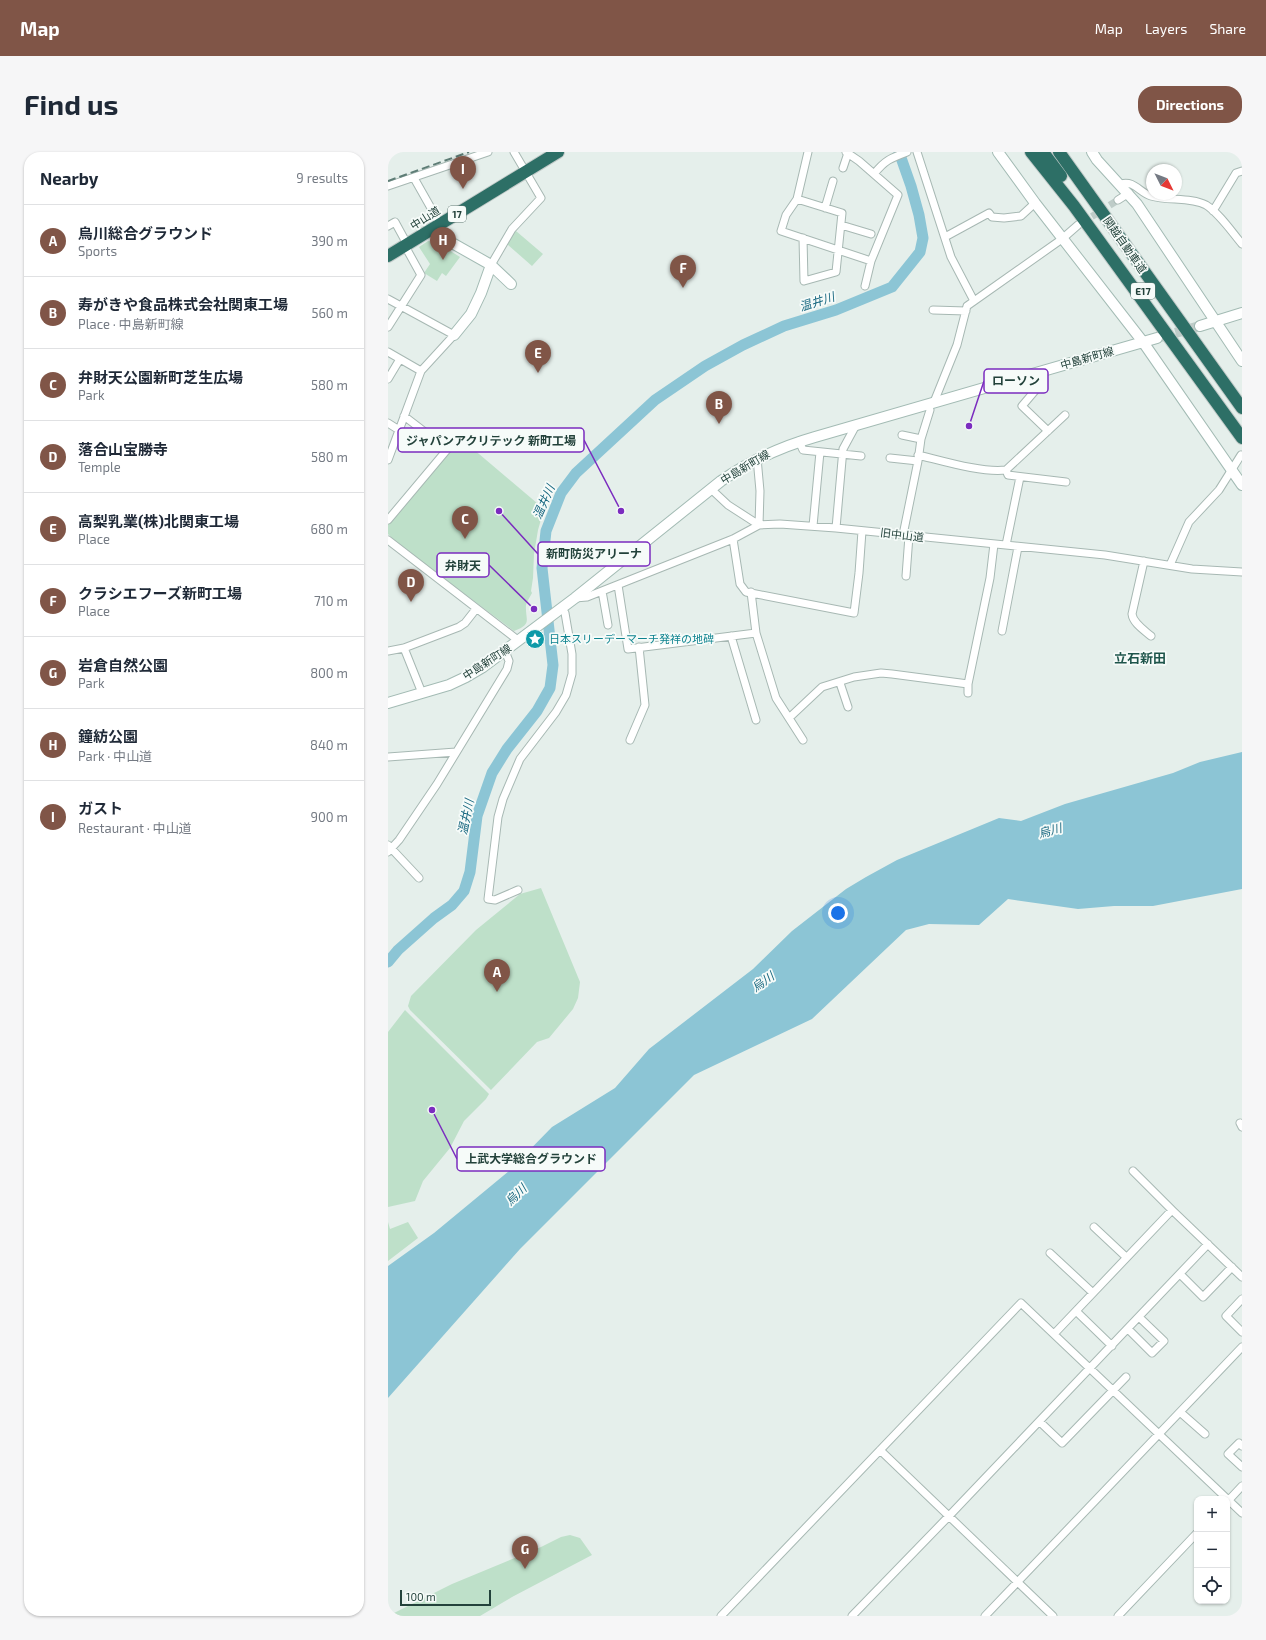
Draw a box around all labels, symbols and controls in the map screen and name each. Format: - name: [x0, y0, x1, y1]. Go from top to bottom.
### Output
- text: Map: [20, 17, 60, 40]
- text: Map: [1095, 20, 1123, 37]
- text: Layers: [1145, 20, 1187, 37]
- text: Share: [1209, 20, 1246, 37]
- button: Directions: [1138, 86, 1242, 123]
- text: Find us: [24, 87, 118, 121]
- pin: I: [450, 156, 476, 189]
- north arrow: [1146, 164, 1182, 200]
- text: Nearby: [40, 168, 98, 188]
- text: 9 results: [296, 170, 348, 186]
- street label: 中山道: [407, 203, 442, 232]
- road number: 17: [448, 206, 466, 222]
- street label: 関越自動車道: [1101, 214, 1150, 275]
- text: 烏川総合グラウンド: [78, 224, 213, 242]
- pin: H: [430, 227, 456, 260]
- text: A: [49, 233, 57, 249]
- text: 390 m: [311, 233, 348, 249]
- text: Sports: [78, 243, 117, 259]
- pin: F: [670, 255, 696, 288]
- road number: E17: [1131, 283, 1155, 299]
- water label: 温井川: [797, 288, 838, 313]
- text: 寿がきや食品株式会社関東工場: [78, 295, 288, 313]
- text: B: [49, 305, 57, 321]
- text: 560 m: [311, 305, 348, 321]
- text: Place · 中島新町線: [78, 316, 184, 332]
- pin: E: [525, 340, 551, 373]
- street label: 中島新町線: [1059, 344, 1115, 371]
- text: 弁財天公園新町芝生広場: [78, 368, 243, 386]
- callout: ローソン: [984, 369, 1048, 393]
- text: ローソン: [992, 373, 1040, 387]
- text: C: [49, 377, 57, 393]
- text: 580 m: [311, 377, 348, 393]
- text: Park: [78, 387, 105, 403]
- pin: B: [706, 391, 732, 424]
- callout: ジャパンアクリテック 新町工場: [398, 428, 584, 452]
- text: ジャパンアクリテック 新町工場: [406, 433, 576, 447]
- text: 落合山宝勝寺: [78, 440, 168, 458]
- street label: 中島新町線: [718, 447, 772, 486]
- text: D: [49, 449, 57, 465]
- text: 580 m: [311, 449, 348, 465]
- text: Temple: [78, 459, 121, 475]
- water label: 温井川: [529, 480, 558, 521]
- pin: C: [452, 506, 478, 539]
- text: 高梨乳業(株)北関東工場: [78, 512, 239, 530]
- text: E: [49, 521, 57, 537]
- text: 680 m: [311, 521, 348, 537]
- street label: 旧中山道: [879, 525, 925, 544]
- text: Place: [78, 531, 110, 547]
- callout: 新町防災アリーナ: [538, 542, 650, 566]
- text: 新町防災アリーナ: [546, 546, 642, 560]
- callout: 弁財天: [437, 553, 489, 577]
- text: 弁財天: [445, 558, 481, 572]
- pin: D: [398, 569, 424, 602]
- text: クラシエフーズ新町工場: [78, 584, 242, 602]
- text: F: [49, 593, 57, 609]
- text: 710 m: [314, 593, 348, 609]
- text: Place: [78, 603, 110, 619]
- place icon: 日本スリーデーマーチ発祥の地碑: [524, 628, 546, 650]
- place label: 日本スリーデーマーチ発祥の地碑: [549, 632, 714, 645]
- street label: 中島新町線: [460, 641, 513, 682]
- district label: 立石新田: [1114, 650, 1166, 666]
- text: 岩倉自然公園: [78, 656, 168, 674]
- text: G: [49, 665, 57, 681]
- text: 800 m: [310, 665, 348, 681]
- text: Park: [78, 675, 105, 691]
- text: 鐘紡公園: [78, 727, 138, 745]
- text: H: [49, 737, 57, 753]
- text: 840 m: [310, 737, 348, 753]
- text: Park · 中山道: [78, 748, 152, 764]
- water label: 温井川: [454, 796, 476, 836]
- text: ガスト: [78, 799, 123, 817]
- text: I: [51, 809, 55, 825]
- text: 900 m: [311, 809, 348, 825]
- text: Restaurant · 中山道: [78, 820, 192, 836]
- water label: 烏川: [1036, 820, 1065, 840]
- your location: [828, 903, 848, 923]
- pin: A: [484, 959, 510, 992]
- water label: 烏川: [749, 967, 778, 994]
- callout: 上武大学総合グラウンド: [457, 1147, 605, 1171]
- text: 上武大学総合グラウンド: [465, 1151, 597, 1165]
- water label: 烏川: [502, 1180, 530, 1208]
- map controls: [1194, 1496, 1230, 1604]
- button: +: [1194, 1496, 1230, 1532]
- button: −: [1194, 1532, 1230, 1568]
- pin: G: [512, 1536, 538, 1569]
- button: locate: [1194, 1568, 1230, 1604]
- scale bar: [400, 1588, 491, 1607]
- text: 100 m: [406, 1590, 436, 1603]

